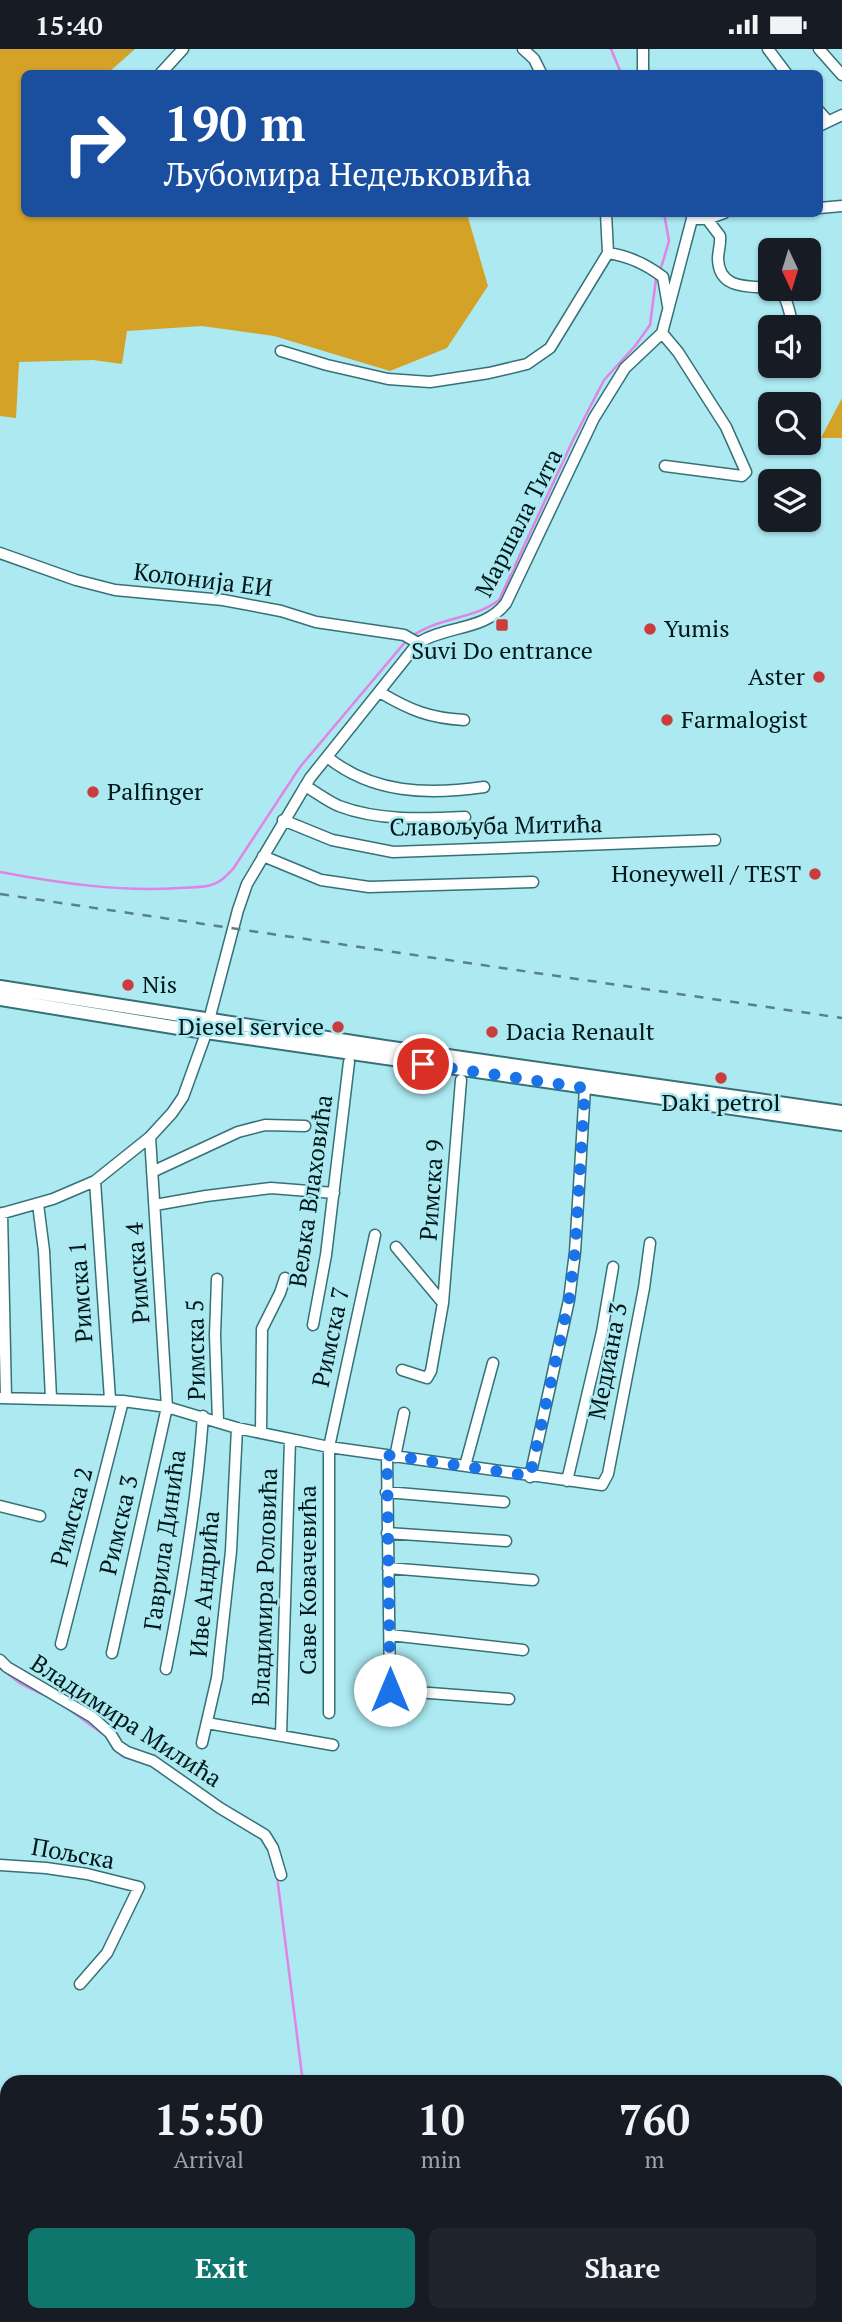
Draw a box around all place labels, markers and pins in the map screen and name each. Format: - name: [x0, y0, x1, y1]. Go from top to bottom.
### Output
- place label: Yumis: [664, 612, 730, 644]
- marker: Suvi Do entrance: [494, 617, 510, 633]
- marker: Yumis: [642, 621, 658, 637]
- place label: Suvi Do entrance: [411, 634, 593, 666]
- place label: Aster: [748, 660, 806, 692]
- marker: Aster: [811, 669, 827, 685]
- place label: Farmalogist: [681, 703, 808, 735]
- marker: Farmalogist: [659, 712, 675, 728]
- place label: Palfinger: [107, 775, 204, 807]
- marker: Palfinger: [85, 784, 101, 800]
- place label: Honeywell / TEST: [611, 857, 801, 889]
- marker: Honeywell / TEST: [807, 866, 823, 882]
- place label: Nis: [142, 968, 177, 1000]
- marker: Nis: [120, 977, 136, 993]
- place label: Diesel service: [178, 1010, 324, 1042]
- place label: Dacia Renault: [506, 1015, 655, 1047]
- marker: Diesel service: [330, 1019, 346, 1035]
- marker: Dacia Renault: [484, 1024, 500, 1040]
- pin: [393, 1034, 453, 1094]
- marker: Daki petrol: [713, 1070, 729, 1086]
- place label: Daki petrol: [662, 1086, 780, 1118]

